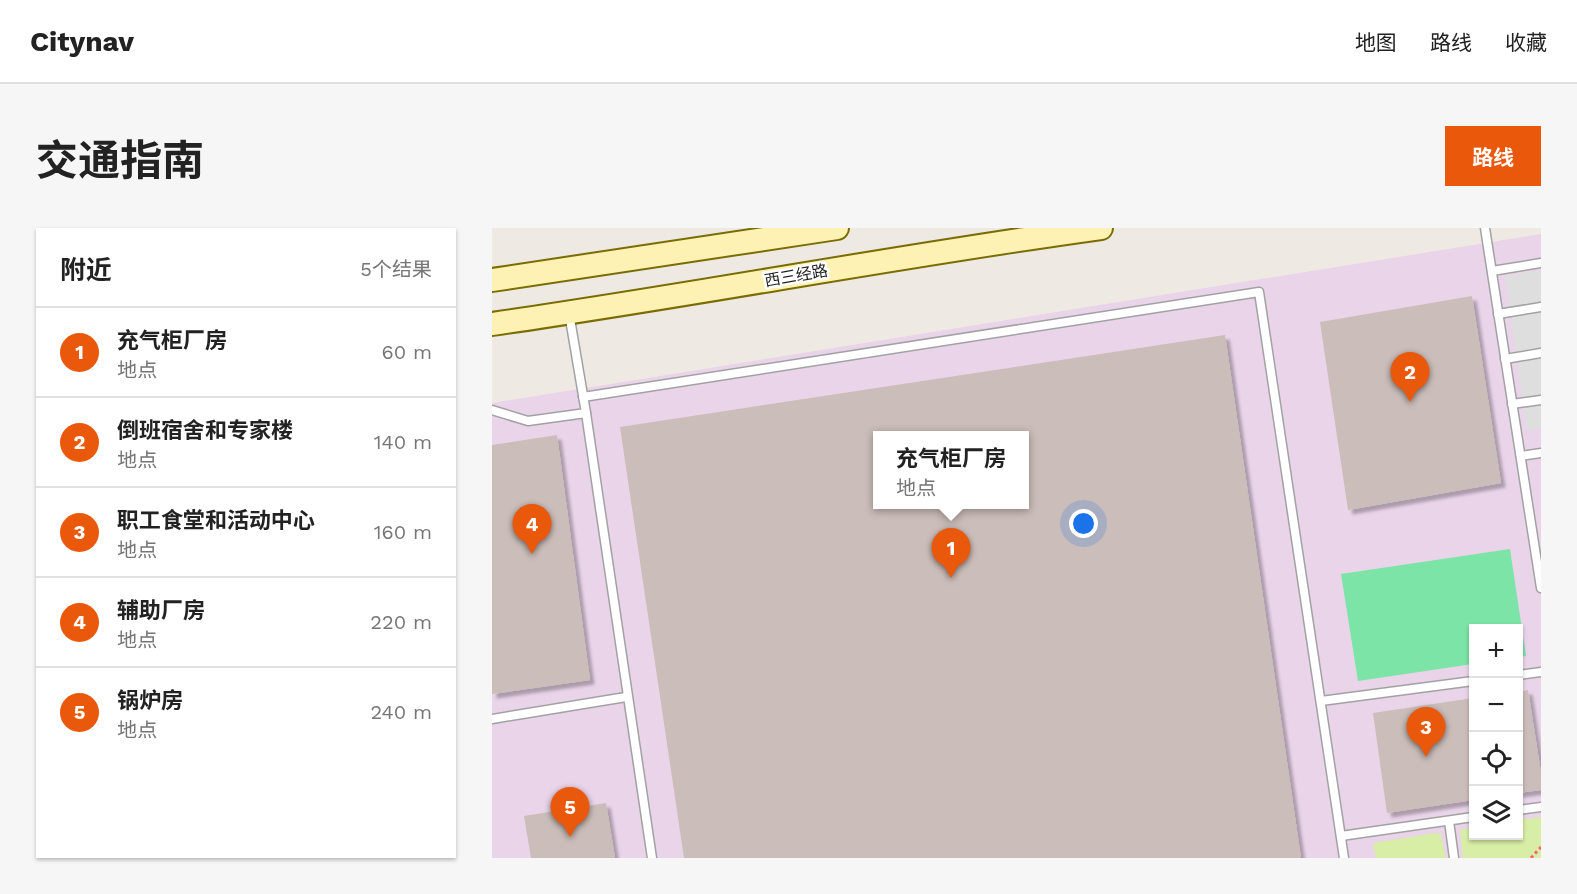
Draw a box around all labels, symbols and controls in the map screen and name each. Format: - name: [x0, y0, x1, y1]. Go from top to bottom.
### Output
- text: Citynav: [30, 25, 134, 58]
- text: 地图: [1355, 30, 1397, 55]
- text: 路线: [1430, 30, 1472, 55]
- text: 收藏: [1505, 30, 1547, 55]
- button: 路线: [1445, 126, 1541, 186]
- text: 交通指南: [36, 136, 204, 185]
- text: 附近: [60, 255, 112, 285]
- text: 5个结果: [360, 257, 432, 281]
- street label: 西三经路: [763, 261, 829, 290]
- text: 充气柜厂房: [117, 328, 227, 353]
- text: 1: [75, 340, 84, 364]
- text: 60 m: [382, 340, 432, 364]
- pin: 2: [1390, 352, 1430, 402]
- text: 地点: [117, 358, 157, 382]
- text: 倒班宿舍和专家楼: [117, 418, 293, 443]
- text: 2: [74, 430, 85, 454]
- text: 140 m: [374, 430, 432, 454]
- popup: [873, 431, 1029, 509]
- text: 充气柜厂房: [896, 446, 1006, 471]
- text: 地点: [117, 448, 157, 472]
- text: 地点: [896, 476, 936, 500]
- pin: 4: [512, 504, 552, 554]
- text: 职工食堂和活动中心: [117, 508, 315, 533]
- your location: [1069, 509, 1098, 538]
- text: 3: [74, 520, 85, 544]
- text: 160 m: [374, 520, 432, 544]
- pin: 1: [932, 528, 970, 578]
- text: 地点: [117, 538, 157, 562]
- text: 辅助厂房: [117, 598, 205, 623]
- text: 4: [73, 610, 86, 634]
- text: 220 m: [370, 610, 432, 634]
- map controls: [1469, 624, 1523, 840]
- button: +: [1469, 624, 1523, 678]
- text: 地点: [117, 628, 157, 652]
- button: −: [1469, 678, 1523, 732]
- text: 锅炉房: [117, 688, 183, 713]
- text: 5: [74, 700, 85, 724]
- text: 240 m: [370, 700, 432, 724]
- pin: 3: [1406, 708, 1446, 757]
- text: 地点: [117, 718, 157, 742]
- button: locate: [1469, 732, 1523, 786]
- button: layers: [1469, 786, 1523, 840]
- pin: 5: [550, 788, 590, 837]

